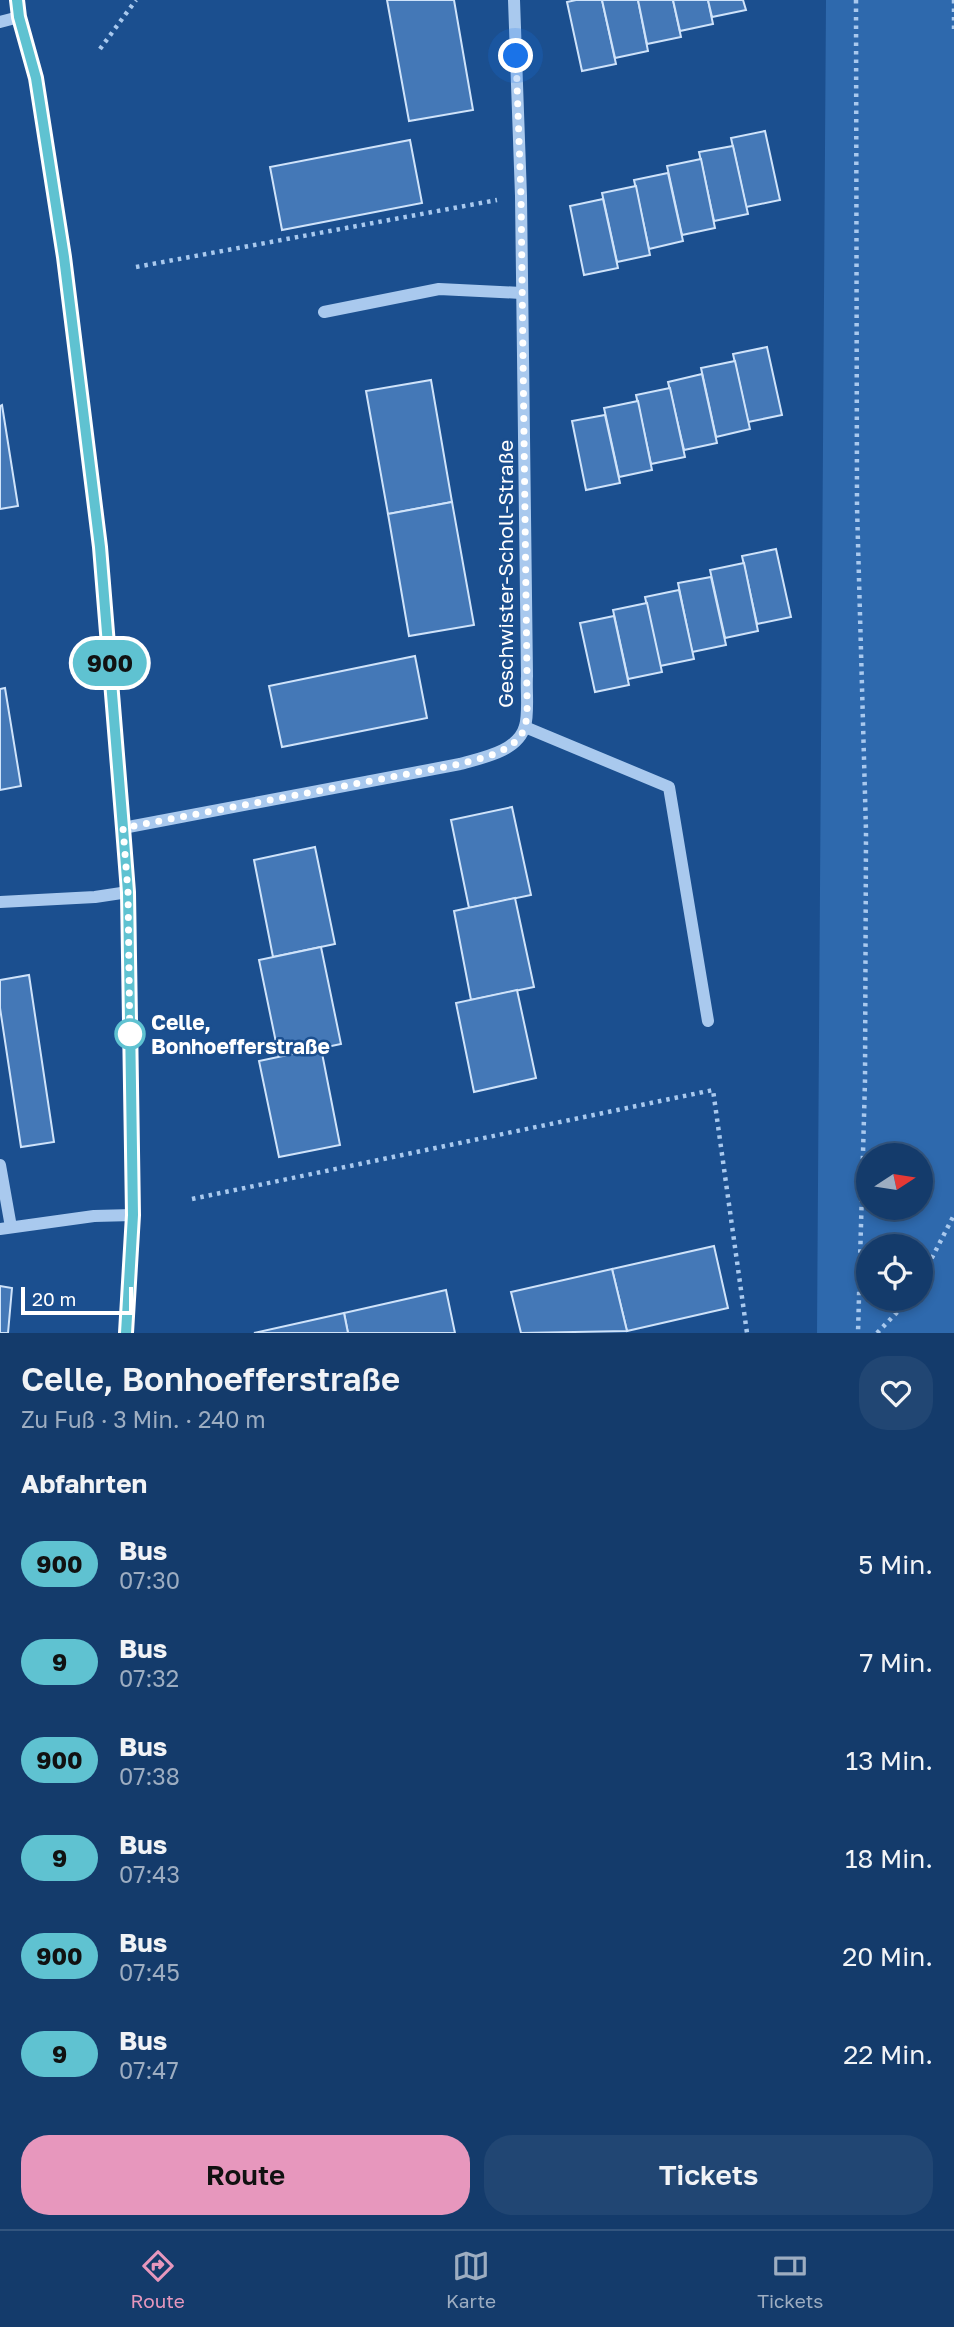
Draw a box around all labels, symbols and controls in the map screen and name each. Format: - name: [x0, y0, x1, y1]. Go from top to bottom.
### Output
- your location: [498, 38, 533, 73]
- street label: Geschwister-Scholl-Straße: [492, 440, 518, 708]
- line badge: 900: [70, 640, 150, 686]
- text: 900: [87, 648, 133, 677]
- place label: Celle, Bonhoefferstraße: [151, 1009, 330, 1059]
- marker: Celle, Bonhoefferstraße: [115, 1019, 145, 1049]
- north arrow: [856, 1143, 933, 1220]
- map controls: [856, 1143, 933, 1311]
- button: locate: [856, 1234, 933, 1311]
- scale bar: [21, 1284, 133, 1316]
- text: 20 m: [32, 1287, 76, 1310]
- button: heart: [859, 1356, 933, 1430]
- text: Celle, Bonhoefferstraße: [21, 1359, 400, 1398]
- text: Zu Fuß · 3 Min. · 240 m: [21, 1405, 266, 1433]
- text: Abfahrten: [21, 1468, 147, 1499]
- text: Bus: [119, 1535, 167, 1566]
- text: 900: [36, 1549, 83, 1578]
- text: 5 Min.: [858, 1549, 933, 1580]
- text: 07:30: [119, 1566, 180, 1594]
- text: Bus: [119, 1633, 167, 1664]
- text: 9: [52, 1647, 67, 1676]
- text: 7 Min.: [860, 1647, 933, 1678]
- text: 07:32: [119, 1664, 179, 1692]
- text: Bus: [119, 1731, 167, 1762]
- text: 900: [36, 1745, 83, 1774]
- text: 13 Min.: [846, 1745, 933, 1776]
- text: 07:38: [119, 1762, 180, 1790]
- text: Bus: [119, 1829, 167, 1860]
- text: 9: [52, 1843, 67, 1872]
- text: 18 Min.: [845, 1843, 933, 1874]
- text: 07:43: [119, 1860, 180, 1888]
- text: Bus: [119, 1927, 167, 1958]
- text: 900: [36, 1941, 83, 1970]
- text: 20 Min.: [842, 1941, 933, 1972]
- text: 07:45: [119, 1958, 180, 1986]
- text: Bus: [119, 2025, 167, 2056]
- text: 9: [52, 2039, 67, 2068]
- text: 22 Min.: [843, 2039, 933, 2070]
- text: 07:47: [119, 2056, 179, 2084]
- button: Route: [21, 2135, 470, 2215]
- button: Tickets: [484, 2135, 933, 2215]
- tab: Route: [131, 2247, 185, 2312]
- tab: Karte: [446, 2247, 496, 2312]
- tab: Tickets: [757, 2247, 823, 2312]

